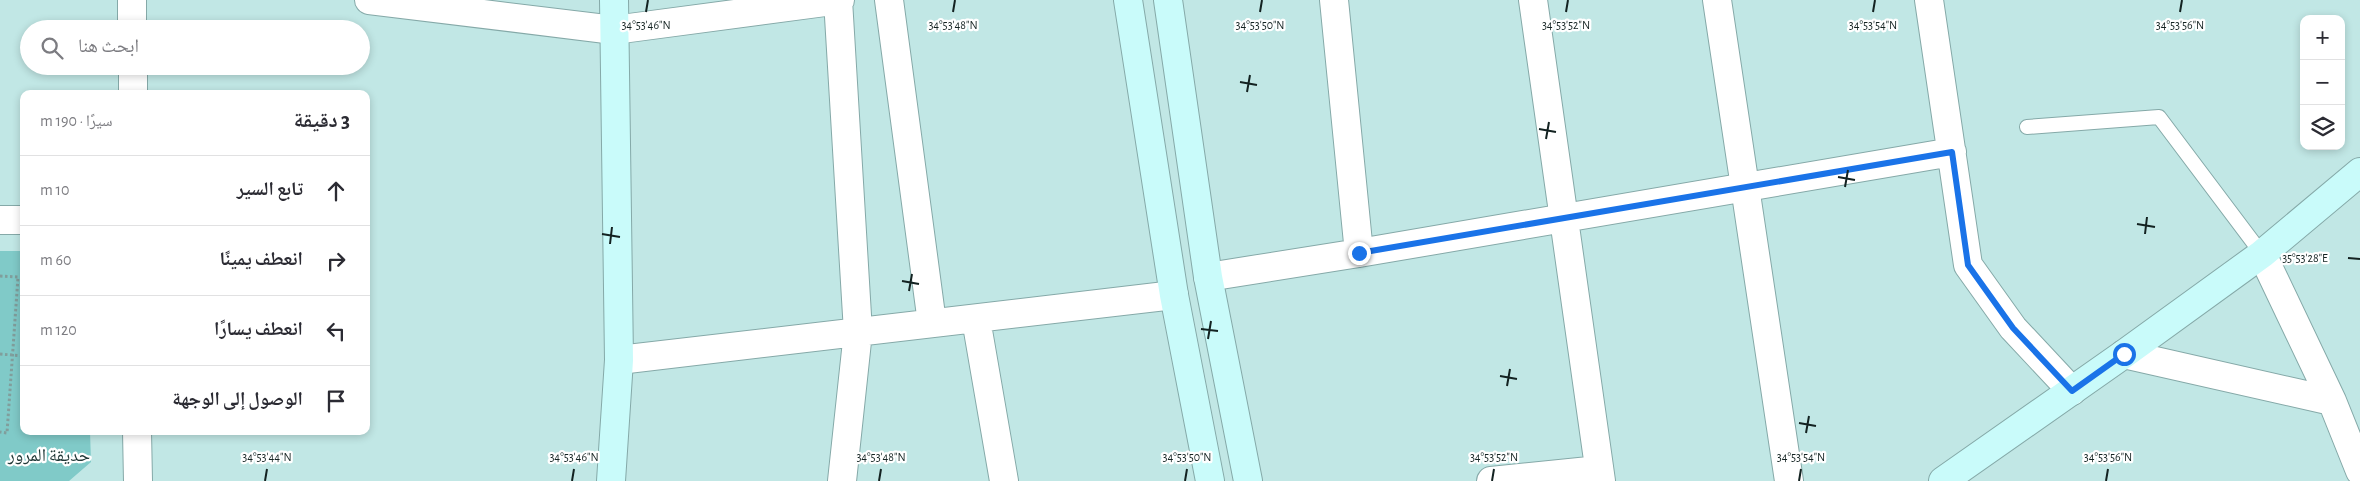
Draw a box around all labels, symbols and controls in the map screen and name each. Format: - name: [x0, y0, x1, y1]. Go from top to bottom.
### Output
- map controls: [2300, 15, 2345, 150]
- button: +: [2300, 15, 2345, 60]
- text: 34°53'46"N: [621, 19, 671, 31]
- text: 34°53'48"N: [928, 19, 978, 31]
- text: 34°53'50"N: [1235, 19, 1285, 31]
- text: 34°53'52"N: [1542, 19, 1590, 31]
- text: 34°53'54"N: [1849, 19, 1897, 31]
- text: 34°53'56"N: [2156, 19, 2204, 31]
- search box: [20, 20, 370, 75]
- icon: search: [38, 34, 66, 62]
- text: ابحث هنا: [78, 37, 139, 56]
- button: −: [2300, 60, 2345, 105]
- button: layers: [2300, 105, 2345, 150]
- text: 3 دقيقة: [294, 110, 350, 131]
- text: سيرًا · 190 m: [40, 113, 112, 129]
- icon: ahead: [322, 177, 350, 205]
- text: تابع السير: [237, 180, 303, 199]
- text: 10 m: [40, 182, 69, 198]
- route end: [1348, 242, 1371, 265]
- icon: right: [322, 247, 350, 275]
- text: انعطف يمينًا: [220, 250, 303, 269]
- text: 60 m: [40, 252, 71, 268]
- text: 35°53'28"E: [2282, 252, 2328, 264]
- icon: left: [322, 317, 350, 345]
- text: انعطف يسارًا: [214, 320, 303, 339]
- text: 120 m: [40, 322, 77, 338]
- route start: [2113, 343, 2136, 366]
- icon: arrive: [322, 387, 350, 415]
- text: الوصول إلى الوجهة: [172, 390, 303, 409]
- park label: حديقة المرور: [7, 447, 90, 465]
- text: 34°53'44"N: [242, 451, 292, 463]
- text: 34°53'46"N: [549, 451, 599, 463]
- text: 34°53'48"N: [856, 451, 906, 463]
- text: 34°53'50"N: [1162, 451, 1212, 463]
- text: 34°53'52"N: [1470, 451, 1518, 463]
- text: 34°53'54"N: [1777, 451, 1825, 463]
- text: 34°53'56"N: [2084, 451, 2132, 463]

